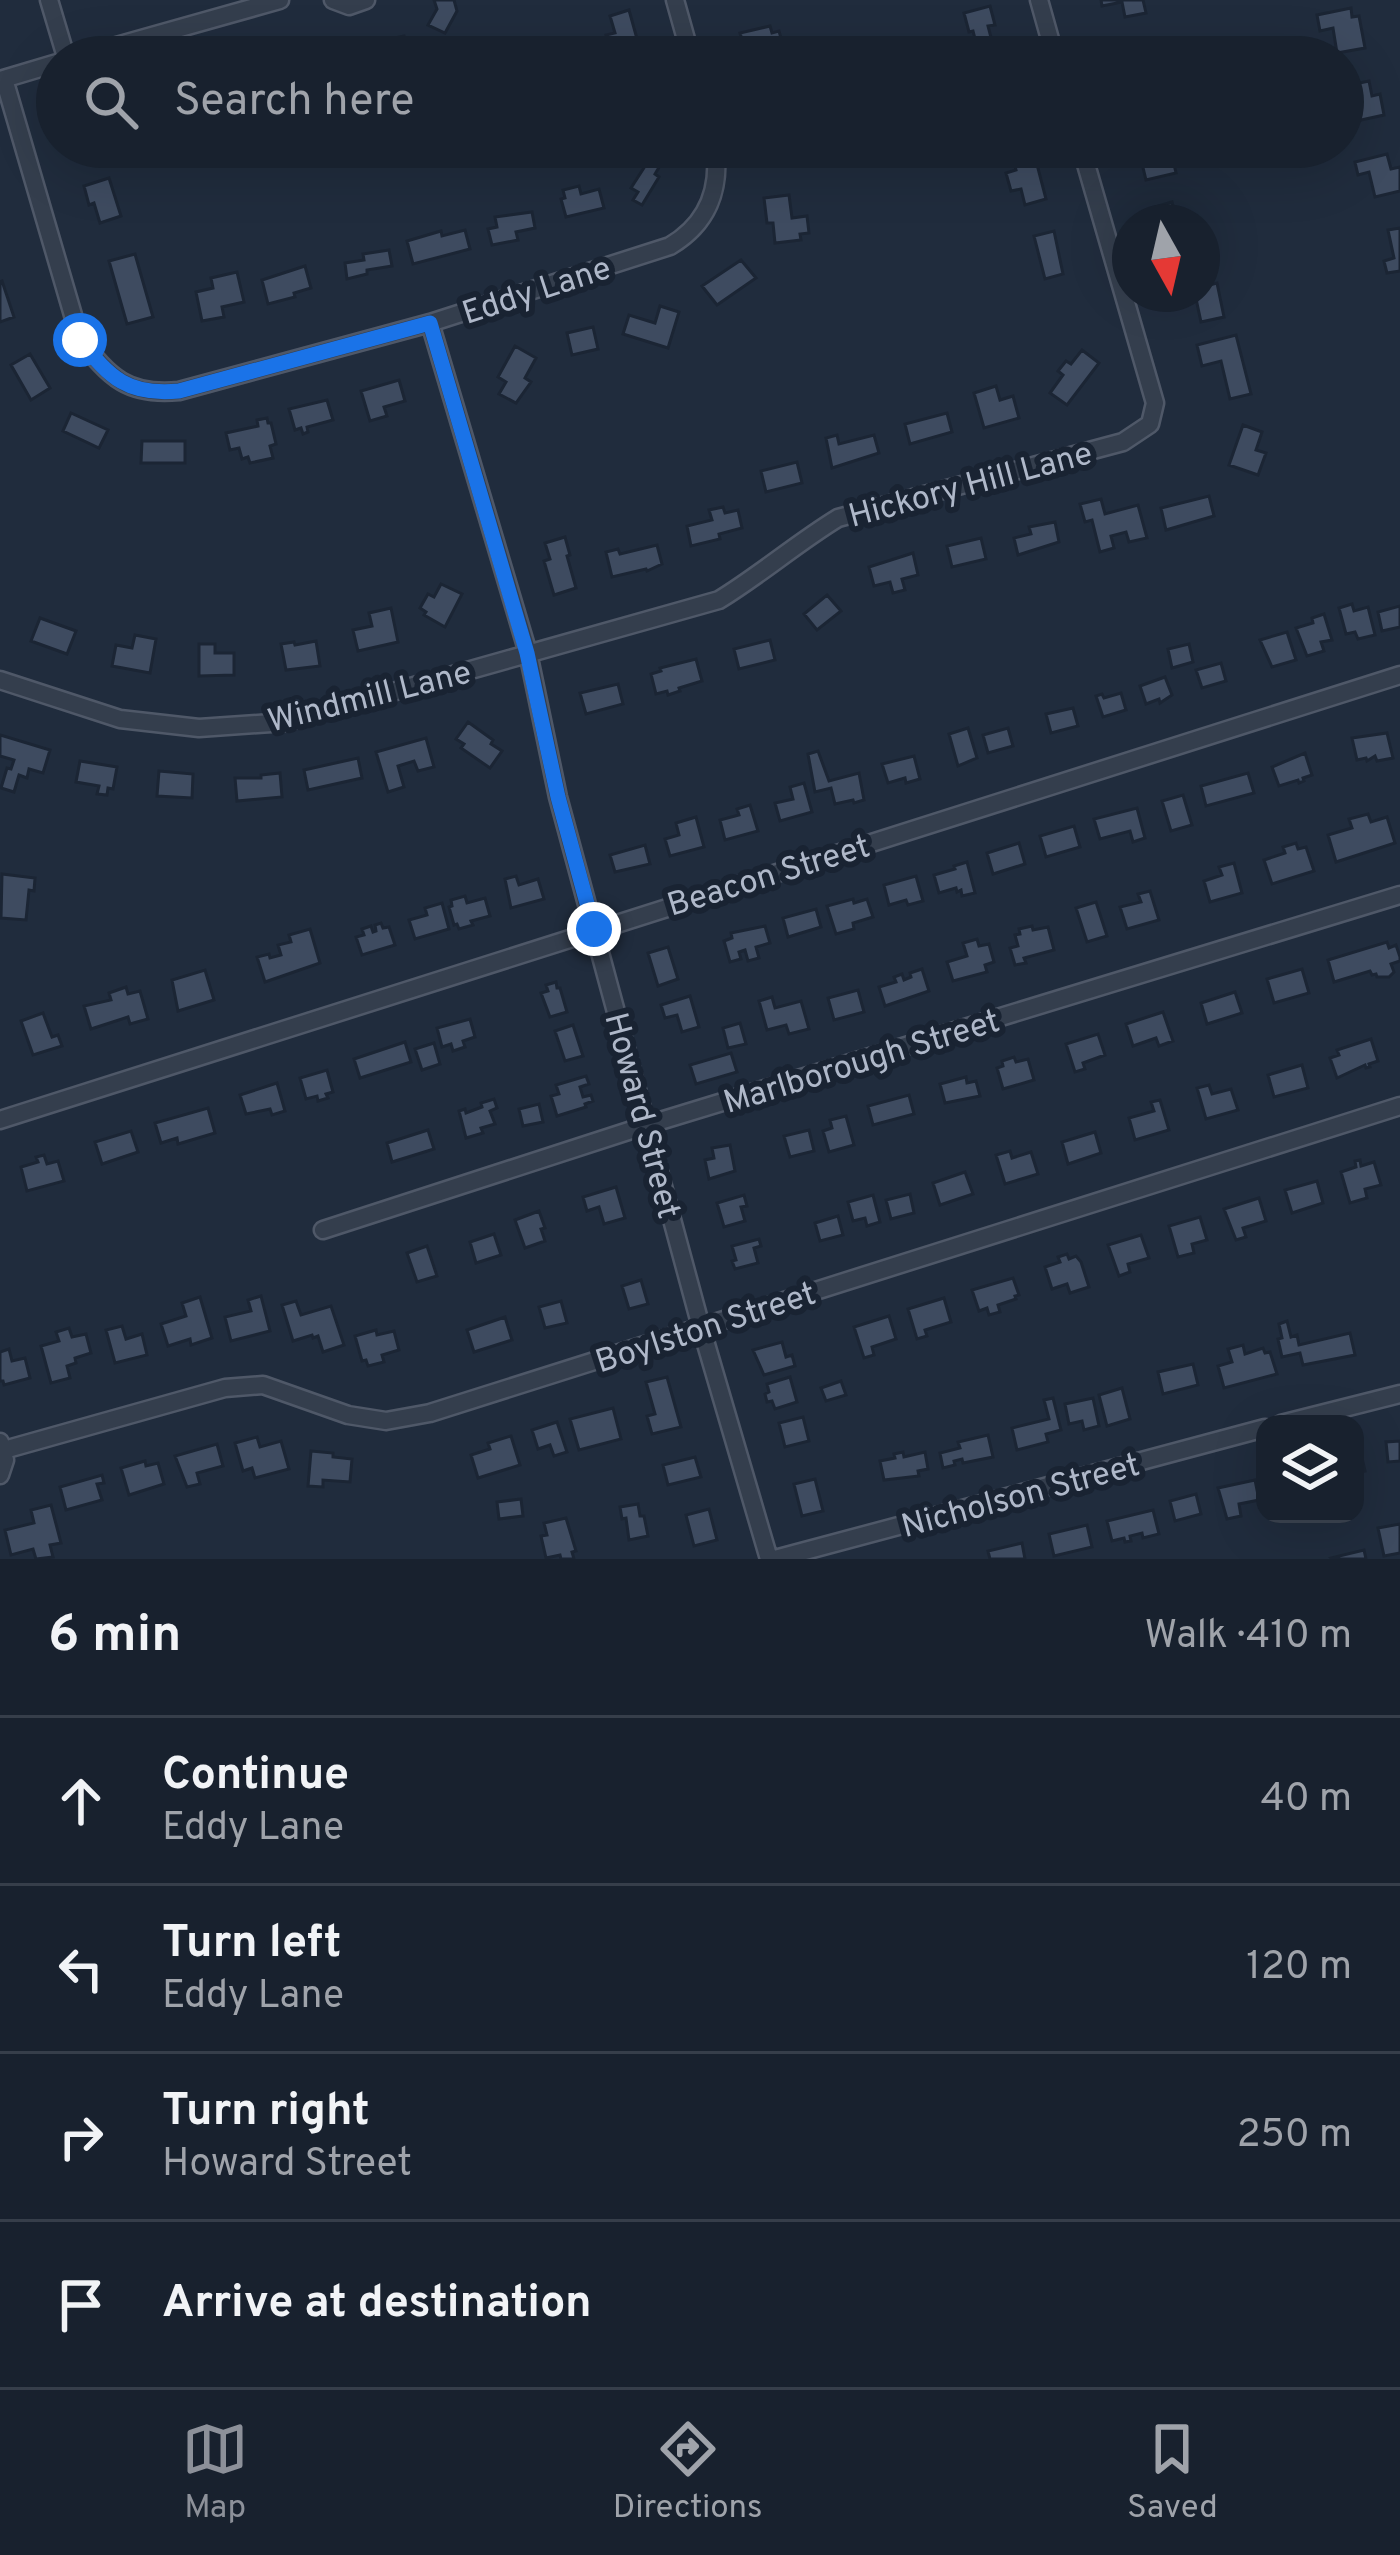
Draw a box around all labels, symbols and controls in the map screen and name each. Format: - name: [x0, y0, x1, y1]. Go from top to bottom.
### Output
- search box: [36, 36, 1364, 168]
- icon: search: [78, 69, 144, 135]
- text: Search here: [174, 74, 414, 131]
- north arrow: [1112, 204, 1220, 312]
- street label: Eddy Lane: [458, 249, 617, 337]
- route start: [53, 313, 107, 367]
- street label: Hickory Hill Lane: [845, 434, 1098, 540]
- street label: Windmill Lane: [264, 653, 476, 744]
- street label: Beacon Street: [663, 827, 876, 929]
- route end: [567, 902, 621, 956]
- street label: Marlborough Street: [719, 1002, 1005, 1126]
- street label: Howard Street: [592, 1008, 688, 1224]
- street label: Boylston Street: [591, 1274, 822, 1385]
- map controls: [1256, 1415, 1364, 1523]
- button: layers: [1256, 1415, 1364, 1523]
- street label: Nicholson Street: [897, 1446, 1145, 1550]
- text: 6 min: [48, 1605, 181, 1670]
- text: Walk · 410 m: [1144, 1613, 1352, 1662]
- text: Continue: [162, 1748, 349, 1805]
- icon: ahead: [48, 1768, 114, 1834]
- text: 40 m: [1261, 1776, 1352, 1825]
- text: Eddy Lane: [162, 1805, 344, 1854]
- text: Turn left: [162, 1916, 341, 1973]
- icon: left: [48, 1936, 114, 2002]
- text: 120 m: [1246, 1944, 1352, 1993]
- text: Eddy Lane: [162, 1973, 344, 2022]
- text: Turn right: [162, 2084, 370, 2141]
- icon: right: [48, 2104, 114, 2170]
- text: 250 m: [1237, 2112, 1352, 2161]
- text: Howard Street: [162, 2141, 412, 2190]
- icon: arrive: [48, 2272, 114, 2338]
- text: Arrive at destination: [162, 2276, 592, 2333]
- tab: Map: [182, 2416, 248, 2530]
- tab: Directions: [613, 2416, 763, 2530]
- tab: Saved: [1127, 2416, 1218, 2530]

